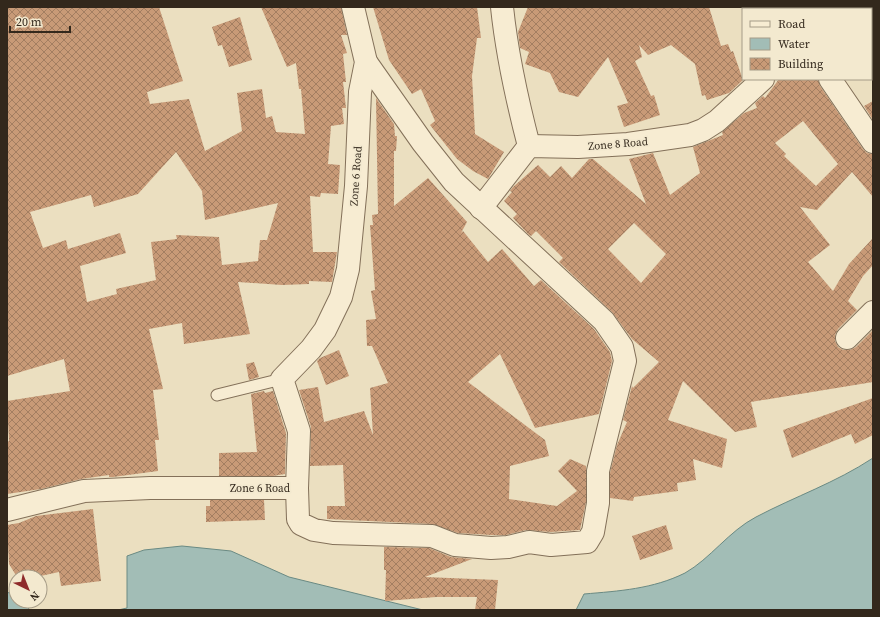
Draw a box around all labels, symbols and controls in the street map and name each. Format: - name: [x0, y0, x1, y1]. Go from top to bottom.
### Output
- scale bar: [10, 8, 70, 34]
- legend: [742, 8, 872, 80]
- text: 20 m: [16, 14, 42, 30]
- text: Road: [778, 16, 805, 32]
- text: Water: [778, 36, 810, 52]
- text: Building: [778, 56, 823, 72]
- street label: Zone 8 Road: [587, 134, 649, 154]
- street label: Zone 6 Road: [346, 145, 366, 206]
- street label: Zone 6 Road: [230, 481, 291, 496]
- north arrow: [8, 569, 48, 609]
- text: N: [26, 588, 43, 604]

